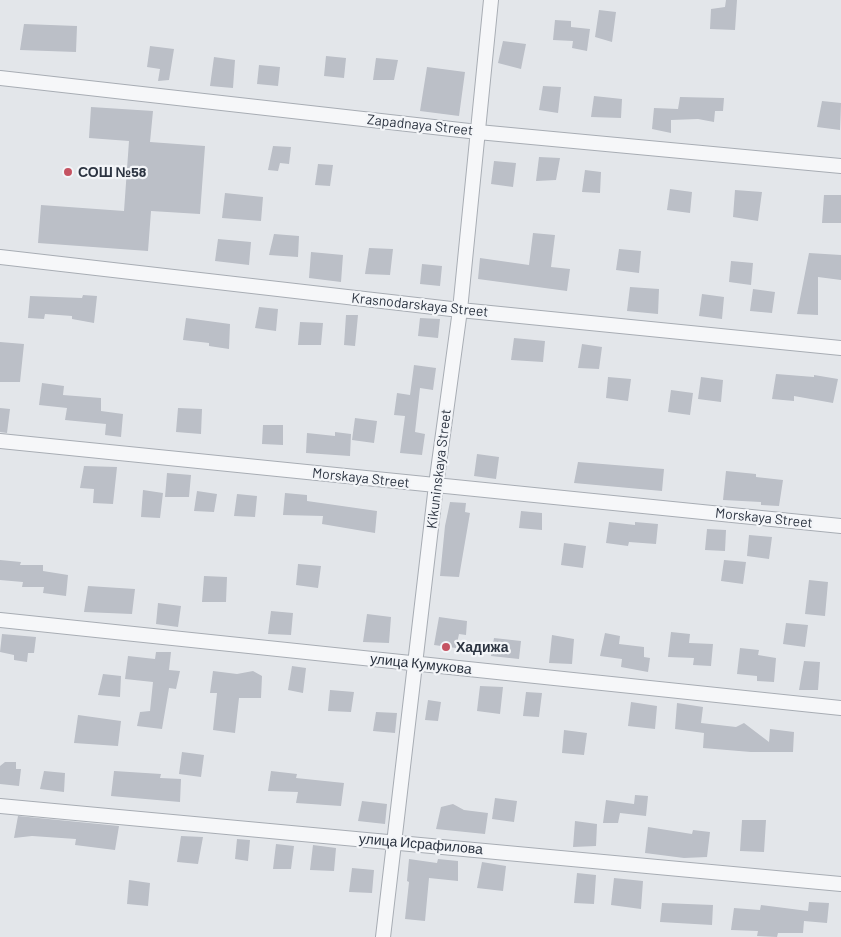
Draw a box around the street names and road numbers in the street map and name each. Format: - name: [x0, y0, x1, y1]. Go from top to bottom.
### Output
- street label: Zapadnaya Street: [366, 111, 474, 139]
- street label: Krasnodarskaya Street: [351, 289, 489, 321]
- street label: Kikuninskaya Street: [423, 408, 455, 530]
- street label: Morskaya Street: [311, 465, 411, 491]
- street label: Morskaya Street: [714, 505, 814, 531]
- street label: улица Кумукова: [369, 650, 473, 678]
- street label: улица Исрафилова: [358, 830, 484, 858]

